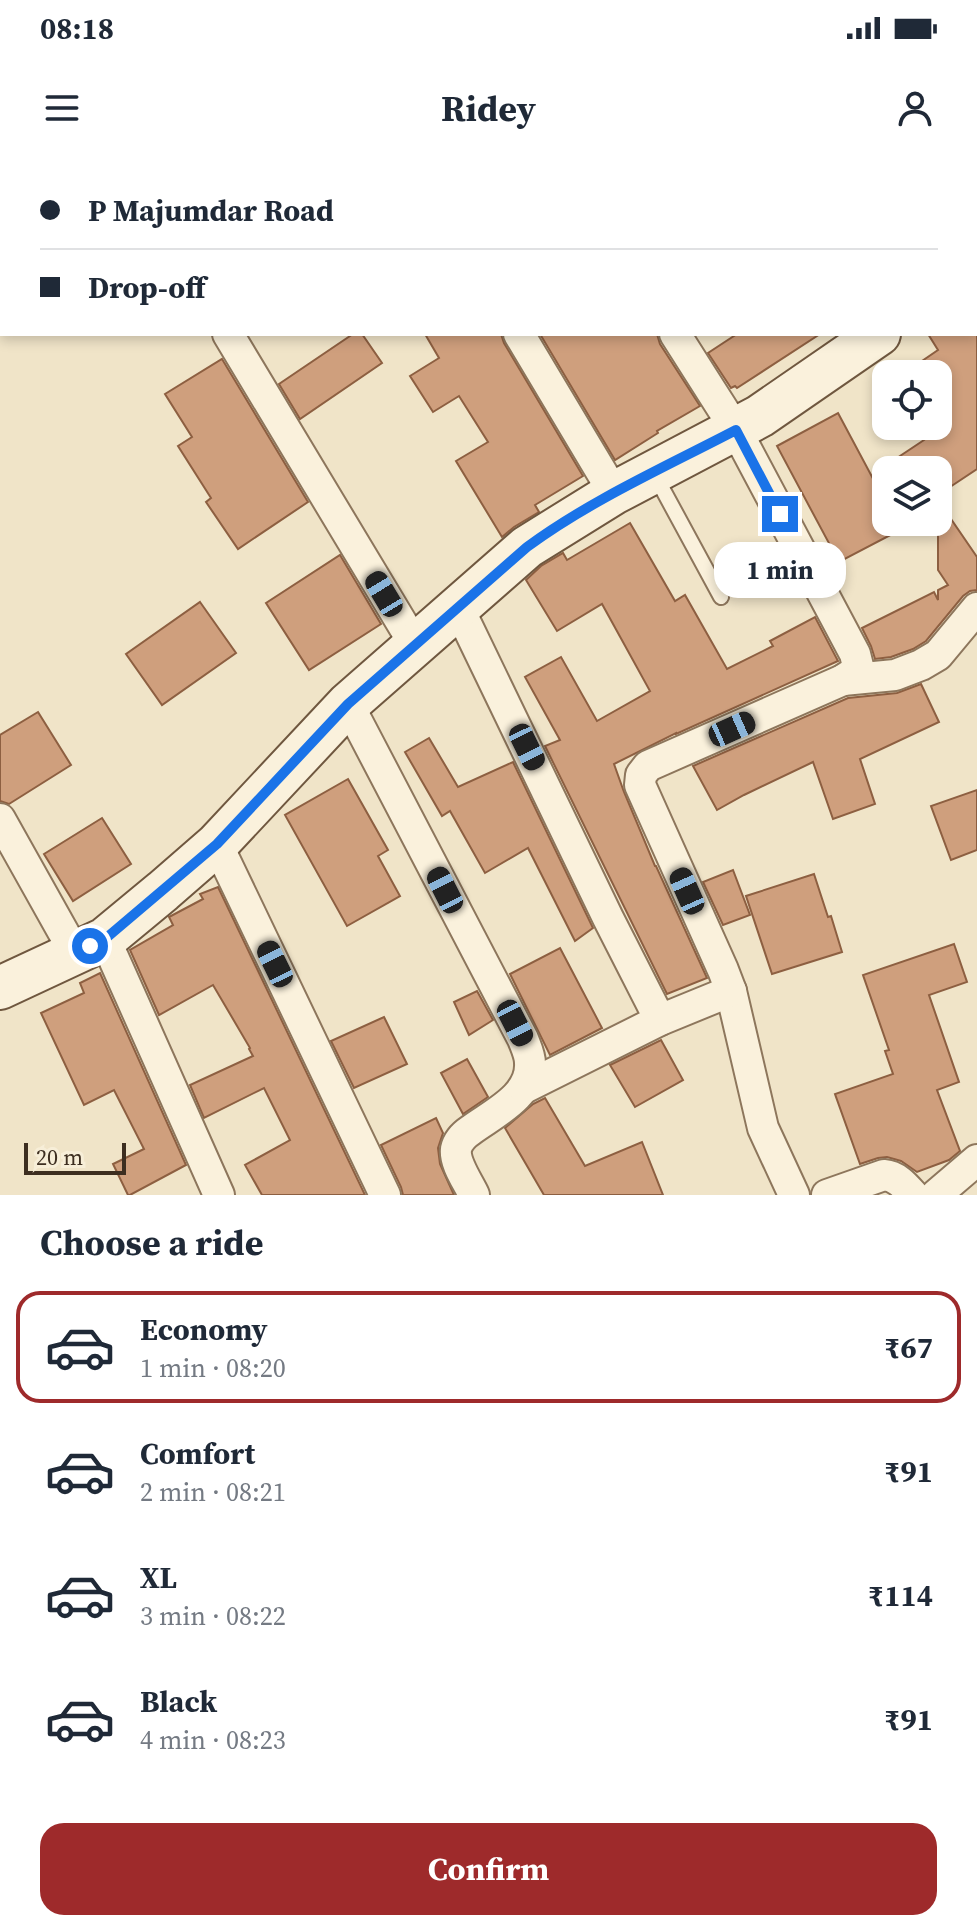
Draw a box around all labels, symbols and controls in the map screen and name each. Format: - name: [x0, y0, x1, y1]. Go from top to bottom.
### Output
- text: 08:18: [40, 8, 114, 49]
- text: Ridey: [441, 84, 536, 133]
- icon: menu: [40, 86, 84, 130]
- icon: person: [893, 86, 937, 130]
- text: P Majumdar Road: [88, 190, 334, 231]
- text: Drop-off: [88, 267, 206, 308]
- map controls: [872, 360, 952, 536]
- button: locate: [872, 360, 952, 440]
- button: layers: [872, 456, 952, 536]
- route end: [762, 496, 798, 532]
- callout: 1 min: [714, 542, 846, 598]
- text: 1 min: [746, 552, 814, 588]
- car: [361, 567, 407, 621]
- car: [705, 708, 759, 750]
- car: [506, 720, 548, 774]
- car: [423, 863, 467, 917]
- car: [666, 864, 708, 918]
- route start: [72, 928, 108, 964]
- car: [254, 937, 296, 991]
- car: [493, 996, 537, 1050]
- scale bar: [24, 1139, 126, 1175]
- text: 20 m: [36, 1142, 83, 1172]
- text: Choose a ride: [40, 1218, 263, 1267]
- text: Economy: [140, 1309, 268, 1350]
- icon: car: [44, 1311, 116, 1383]
- text: ₹67: [884, 1327, 933, 1368]
- text: 1 min · 08:20: [140, 1350, 286, 1386]
- text: Comfort: [140, 1433, 255, 1474]
- icon: car: [44, 1435, 116, 1507]
- text: ₹91: [884, 1451, 933, 1492]
- text: 2 min · 08:21: [140, 1474, 286, 1510]
- text: XL: [140, 1557, 177, 1598]
- icon: car: [44, 1559, 116, 1631]
- text: ₹114: [868, 1575, 933, 1616]
- text: 3 min · 08:22: [140, 1598, 286, 1634]
- text: Black: [140, 1681, 217, 1722]
- icon: car: [44, 1683, 116, 1755]
- text: ₹91: [884, 1699, 933, 1740]
- text: 4 min · 08:23: [140, 1722, 286, 1758]
- button: Confirm: [40, 1823, 937, 1915]

